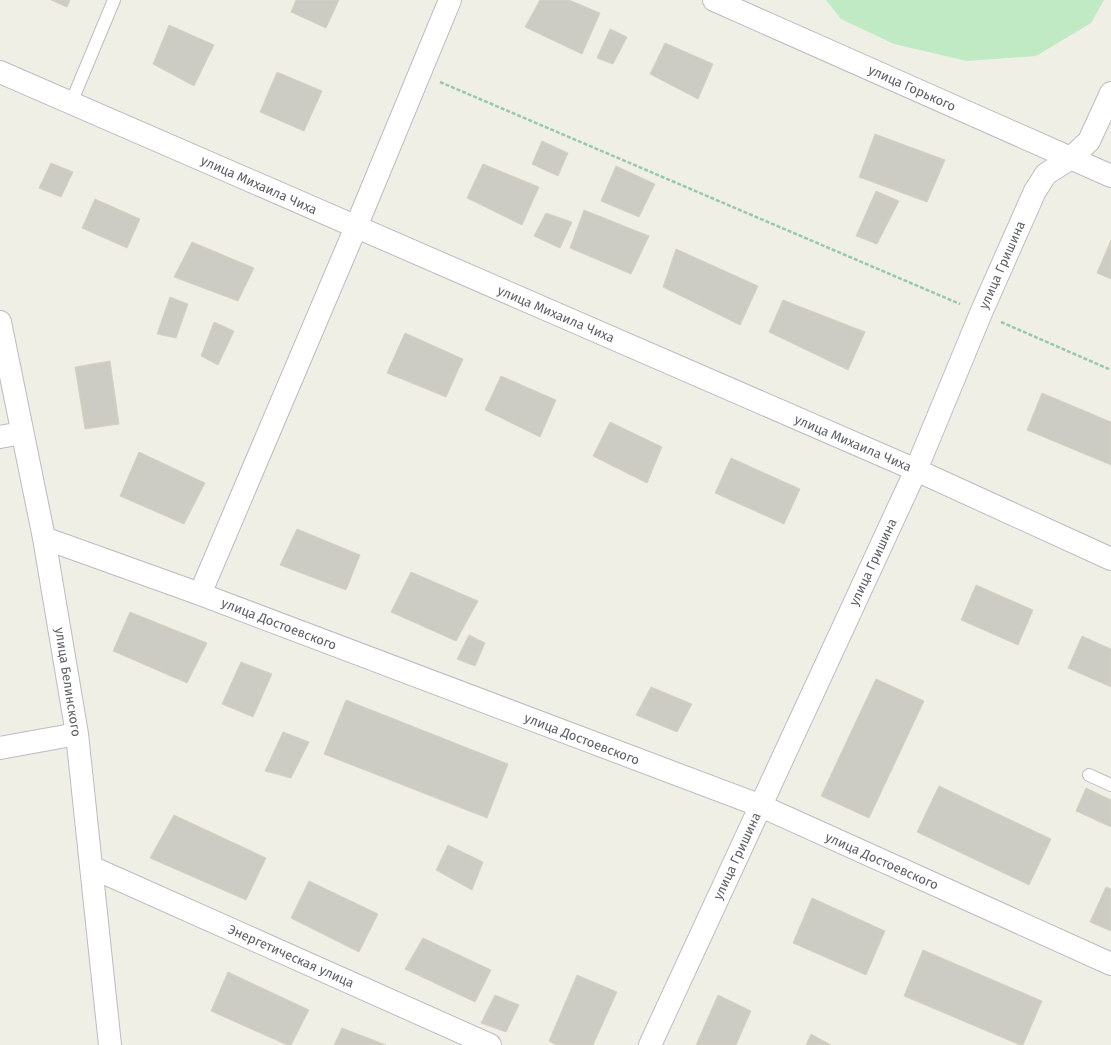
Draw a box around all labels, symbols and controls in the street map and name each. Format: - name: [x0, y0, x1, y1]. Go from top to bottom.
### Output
- street label: улица Горького: [866, 62, 958, 114]
- street label: улица Михаила Чиха: [199, 153, 319, 217]
- street label: улица Гришина: [976, 219, 1028, 311]
- street label: улица Михаила Чиха: [495, 283, 617, 345]
- street label: улица Михаила Чиха: [792, 412, 914, 474]
- street label: улица Гришина: [846, 516, 900, 608]
- street label: улица Достоевского: [219, 595, 339, 653]
- street label: улица Белинского: [52, 626, 84, 738]
- street label: улица Достоевского: [522, 710, 642, 768]
- street label: улица Гришина: [710, 810, 764, 902]
- street label: улица Достоевского: [823, 829, 941, 893]
- street label: Энергетическая улица: [226, 921, 356, 991]

